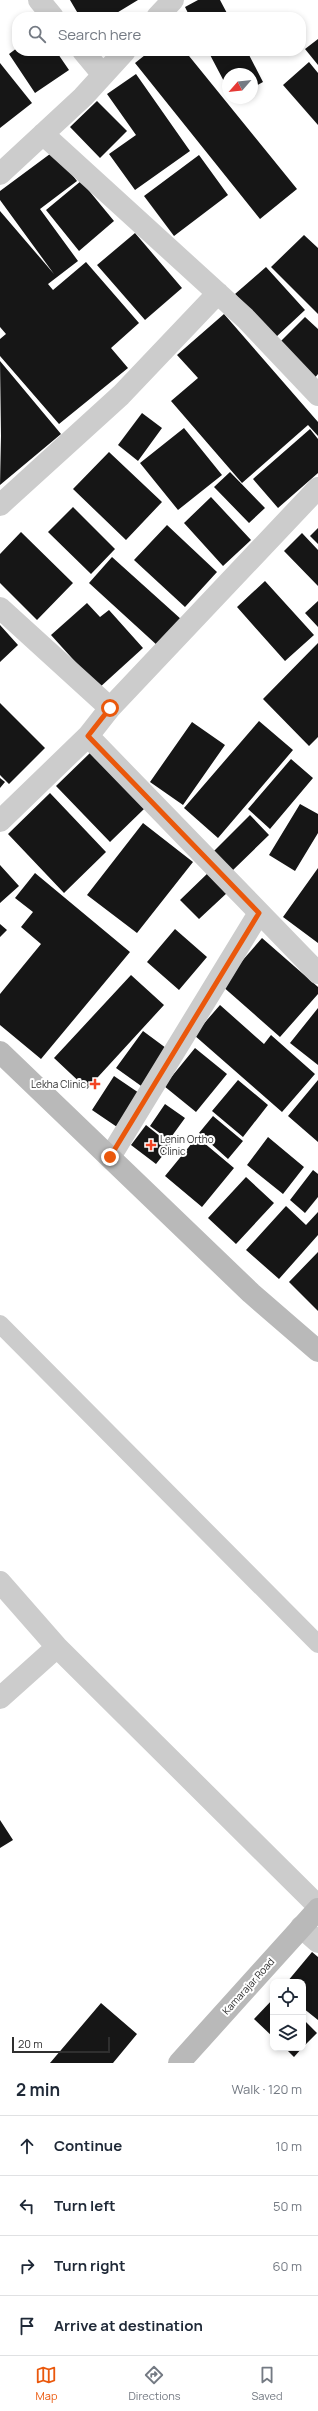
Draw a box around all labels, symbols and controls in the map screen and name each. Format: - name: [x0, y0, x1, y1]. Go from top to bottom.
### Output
- search box: [12, 12, 306, 56]
- icon: search: [26, 23, 48, 45]
- text: Search here: [58, 24, 141, 45]
- north arrow: [222, 68, 258, 104]
- route start: [101, 699, 119, 717]
- place label: Lekha Clinic: [31, 1077, 86, 1091]
- marker: Lekha Clinic: [89, 1078, 101, 1090]
- place label: Lenin Ortho Clinic: [160, 1132, 214, 1158]
- marker: Lenin Ortho Clinic: [145, 1139, 157, 1151]
- route end: [101, 1148, 119, 1166]
- street label: Kamarajar Road: [219, 1955, 277, 2017]
- map controls: [270, 1979, 306, 2051]
- button: locate: [270, 1979, 306, 2015]
- button: layers: [270, 2015, 306, 2051]
- scale bar: [12, 2035, 110, 2054]
- text: 20 m: [18, 2036, 43, 2051]
- text: 2 min: [16, 2078, 60, 2101]
- text: Walk · 120 m: [232, 2080, 302, 2098]
- icon: ahead: [16, 2135, 38, 2157]
- text: Continue: [54, 2135, 122, 2156]
- text: 10 m: [275, 2137, 302, 2155]
- icon: left: [16, 2195, 38, 2217]
- text: Turn left: [54, 2195, 116, 2216]
- text: 50 m: [273, 2197, 302, 2215]
- icon: right: [16, 2255, 38, 2277]
- text: Turn right: [54, 2255, 125, 2276]
- text: 60 m: [272, 2257, 302, 2275]
- icon: arrive: [16, 2315, 38, 2337]
- text: Arrive at destination: [54, 2315, 203, 2336]
- tab: Map: [35, 2364, 57, 2403]
- tab: Directions: [128, 2364, 181, 2403]
- tab: Saved: [252, 2364, 283, 2403]

